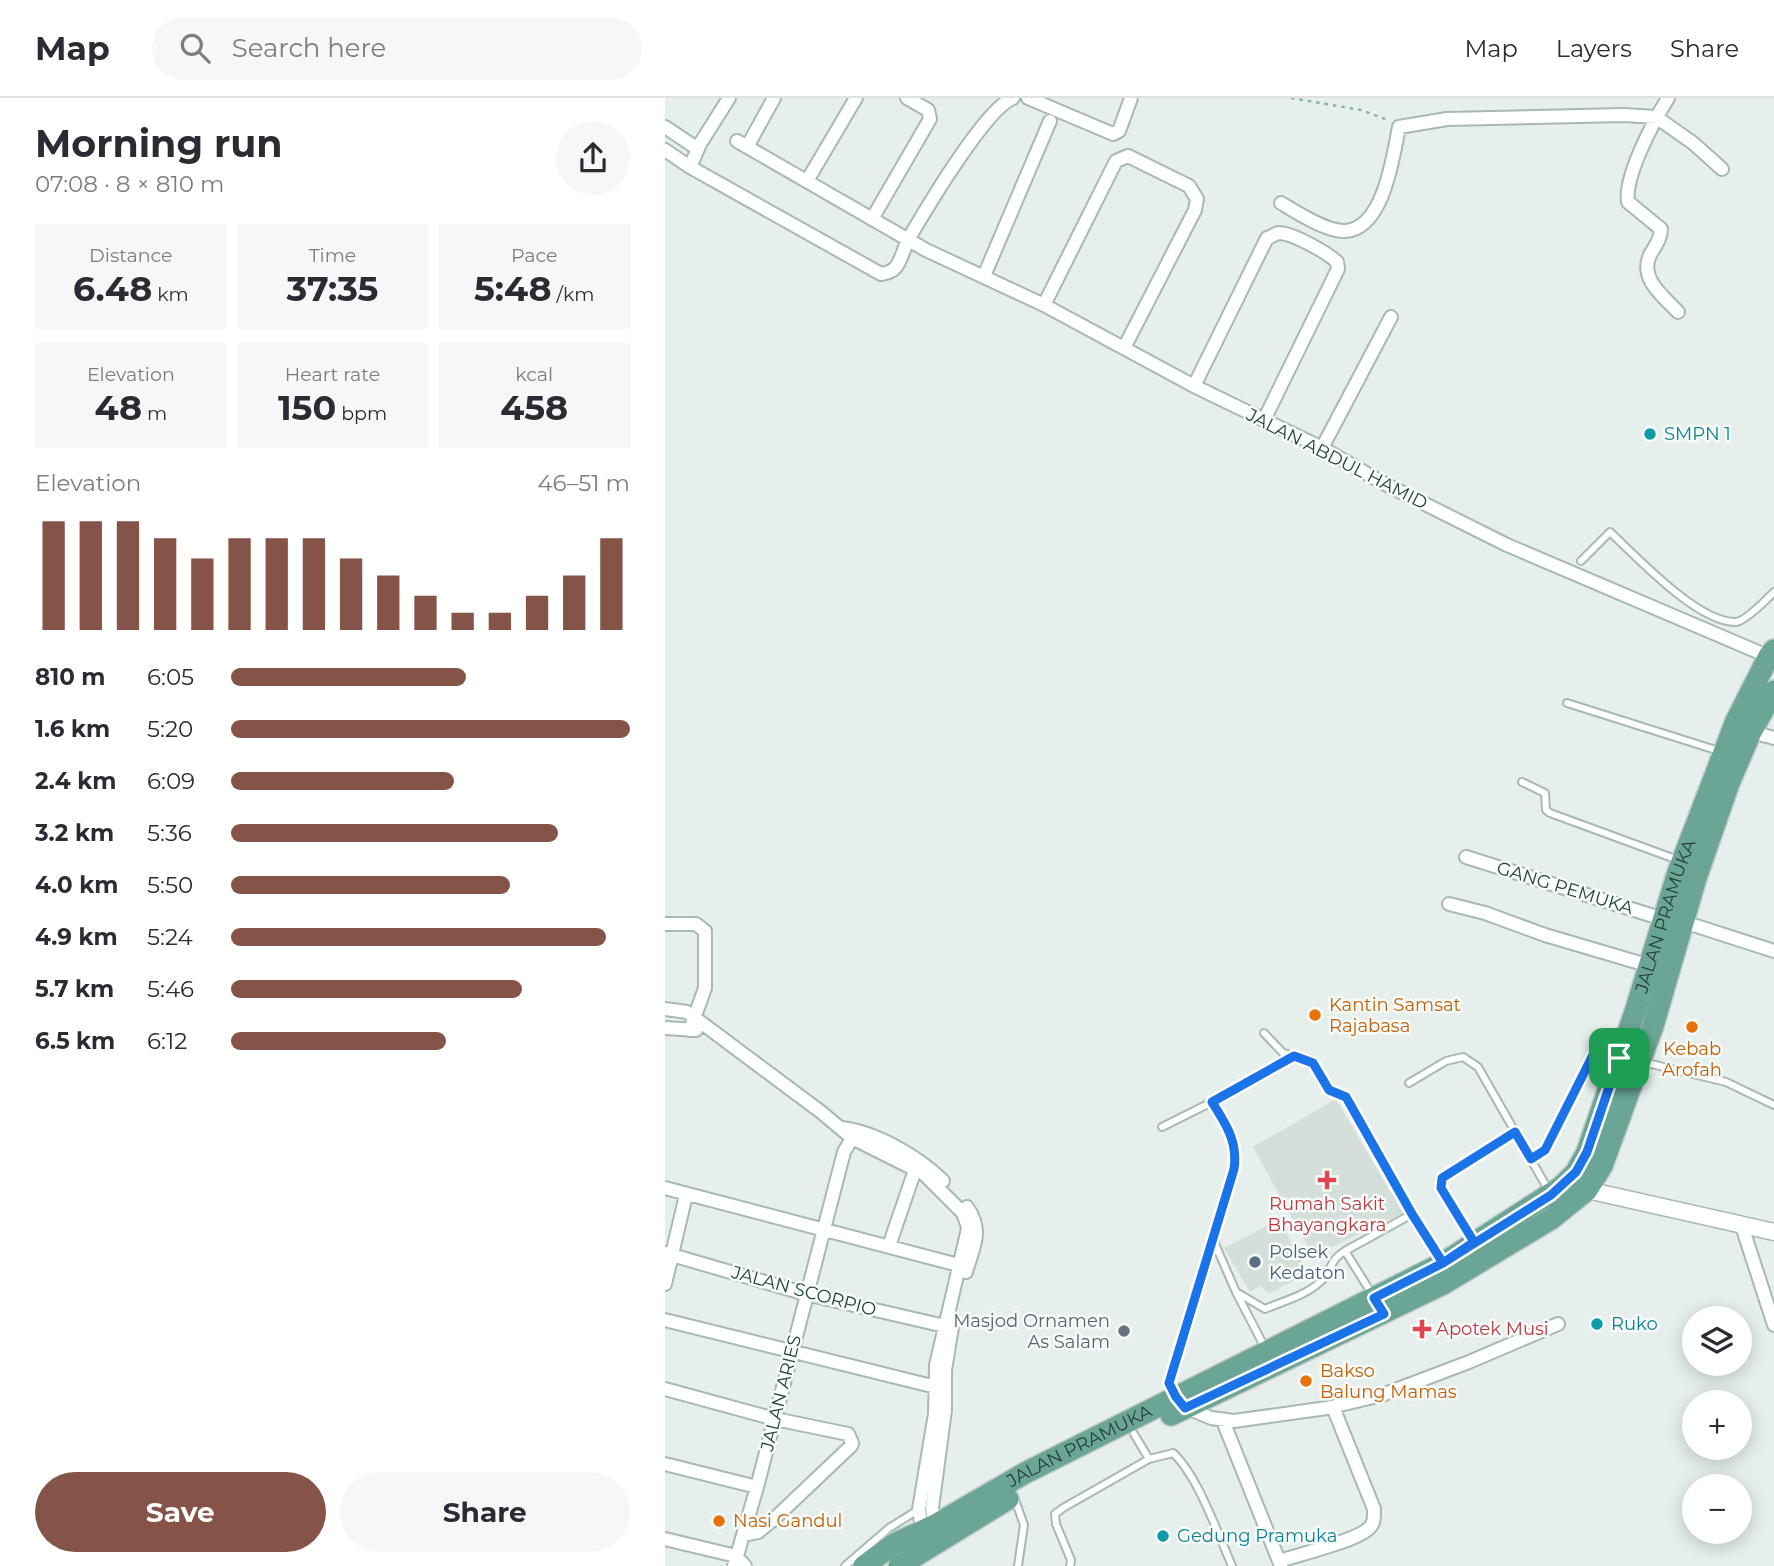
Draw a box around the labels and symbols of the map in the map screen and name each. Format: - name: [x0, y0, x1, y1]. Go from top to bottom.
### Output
- street label: JALAN ABDUL HAMID: [1242, 403, 1431, 514]
- place label: SMPN 1: [1664, 423, 1731, 445]
- marker: SMPN 1: [1642, 426, 1658, 442]
- street label: JALAN PRAMUKA: [1630, 836, 1700, 997]
- street label: GANG PEMUKA: [1494, 857, 1636, 919]
- place label: Kantin Samsat Rajabasa: [1329, 994, 1461, 1037]
- marker: Kantin Samsat Rajabasa: [1307, 1007, 1323, 1023]
- marker: Kebab Arofah: [1684, 1019, 1700, 1035]
- pin: [1589, 1028, 1649, 1088]
- place label: Kebab Arofah: [1662, 1038, 1722, 1081]
- marker: Rumah Sakit Bhayangkara: [1317, 1170, 1337, 1190]
- place label: Rumah Sakit Bhayangkara: [1268, 1193, 1386, 1236]
- place label: Polsek Kedaton: [1269, 1241, 1346, 1284]
- marker: Polsek Kedaton: [1247, 1254, 1263, 1270]
- street label: JALAN SCORPIO: [728, 1261, 879, 1321]
- place label: Masjod Ornamen As Salam: [953, 1310, 1110, 1353]
- place label: Ruko: [1611, 1313, 1658, 1335]
- marker: Ruko: [1589, 1316, 1605, 1332]
- place label: Apotek Musi: [1436, 1318, 1549, 1340]
- marker: Apotek Musi: [1414, 1321, 1430, 1337]
- marker: Masjod Ornamen As Salam: [1116, 1323, 1132, 1339]
- street label: JALAN ARIES: [756, 1333, 806, 1454]
- place label: Bakso Balung Mamas: [1320, 1360, 1457, 1403]
- marker: Bakso Balung Mamas: [1298, 1373, 1314, 1389]
- street label: JALAN PRAMUKA: [1002, 1400, 1156, 1493]
- place label: Nasi Gandul: [733, 1510, 842, 1532]
- marker: Nasi Gandul: [711, 1513, 727, 1529]
- place label: Gedung Pramuka: [1177, 1525, 1337, 1547]
- marker: Gedung Pramuka: [1155, 1528, 1171, 1544]

